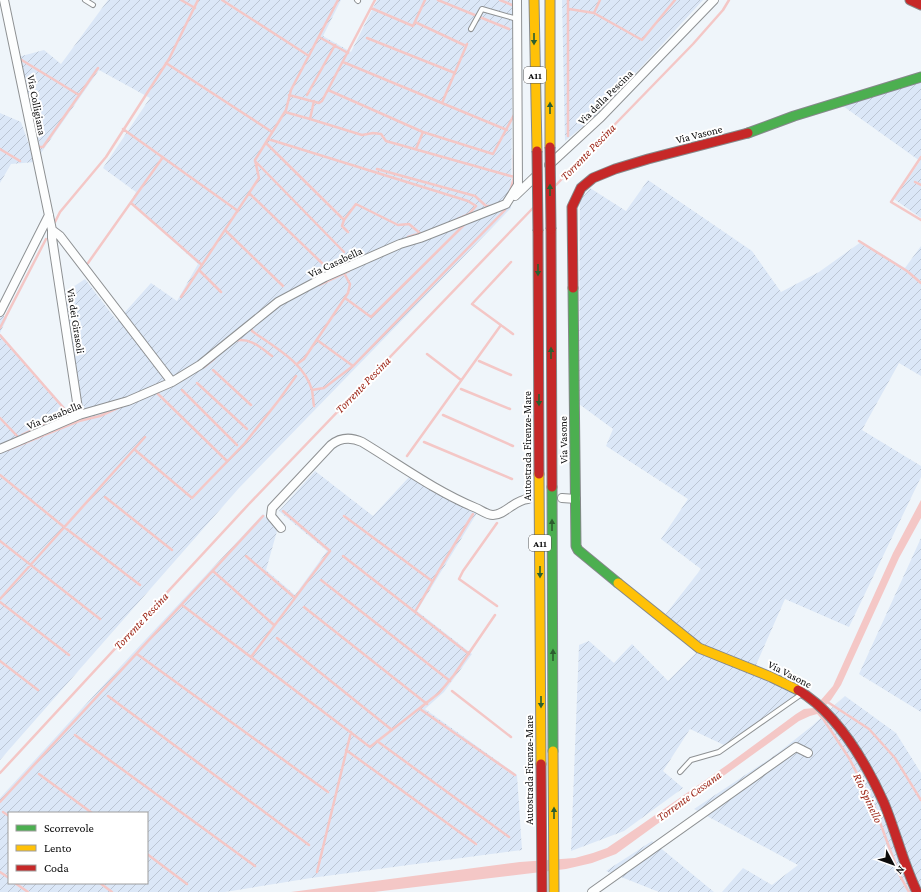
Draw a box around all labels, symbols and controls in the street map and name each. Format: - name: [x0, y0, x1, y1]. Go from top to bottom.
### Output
- one-way arrow: [531, 33, 537, 46]
- road number: A11: [524, 67, 546, 83]
- street label: Via della Pescina: [575, 67, 635, 127]
- street label: Via Colligiana: [24, 74, 49, 136]
- one-way arrow: [547, 101, 553, 114]
- water label: Torrente Pescina: [557, 120, 619, 183]
- street label: Via Vasone: [674, 122, 724, 146]
- one-way arrow: [547, 183, 553, 196]
- street label: Via Casabella: [306, 244, 364, 280]
- one-way arrow: [535, 264, 541, 277]
- street label: Via dei Girasoli: [65, 288, 87, 355]
- one-way arrow: [548, 346, 554, 359]
- water label: Torrente Pescina: [332, 353, 394, 416]
- street label: Autostrada Firenze-Mare: [521, 391, 533, 501]
- one-way arrow: [536, 394, 542, 407]
- street label: Via Casabella: [25, 398, 83, 432]
- street label: Via Vasone: [557, 416, 569, 464]
- one-way arrow: [549, 518, 555, 531]
- road number: A11: [529, 535, 551, 551]
- one-way arrow: [537, 566, 543, 579]
- water label: Torrente Pescina: [111, 589, 171, 653]
- one-way arrow: [550, 648, 556, 661]
- street label: Via Vasone: [766, 658, 814, 690]
- one-way arrow: [538, 696, 544, 709]
- street label: Autostrada Firenze-Mare: [523, 715, 535, 825]
- water label: Torrente Cessana: [654, 768, 724, 824]
- water label: Rio Spinello: [850, 771, 886, 825]
- one-way arrow: [551, 806, 557, 819]
- legend: [8, 812, 148, 884]
- text: Scorrevole: [44, 821, 94, 835]
- text: Lento: [44, 841, 72, 855]
- north arrow: [873, 844, 913, 884]
- text: Coda: [44, 861, 69, 875]
- text: N: [893, 864, 908, 878]

